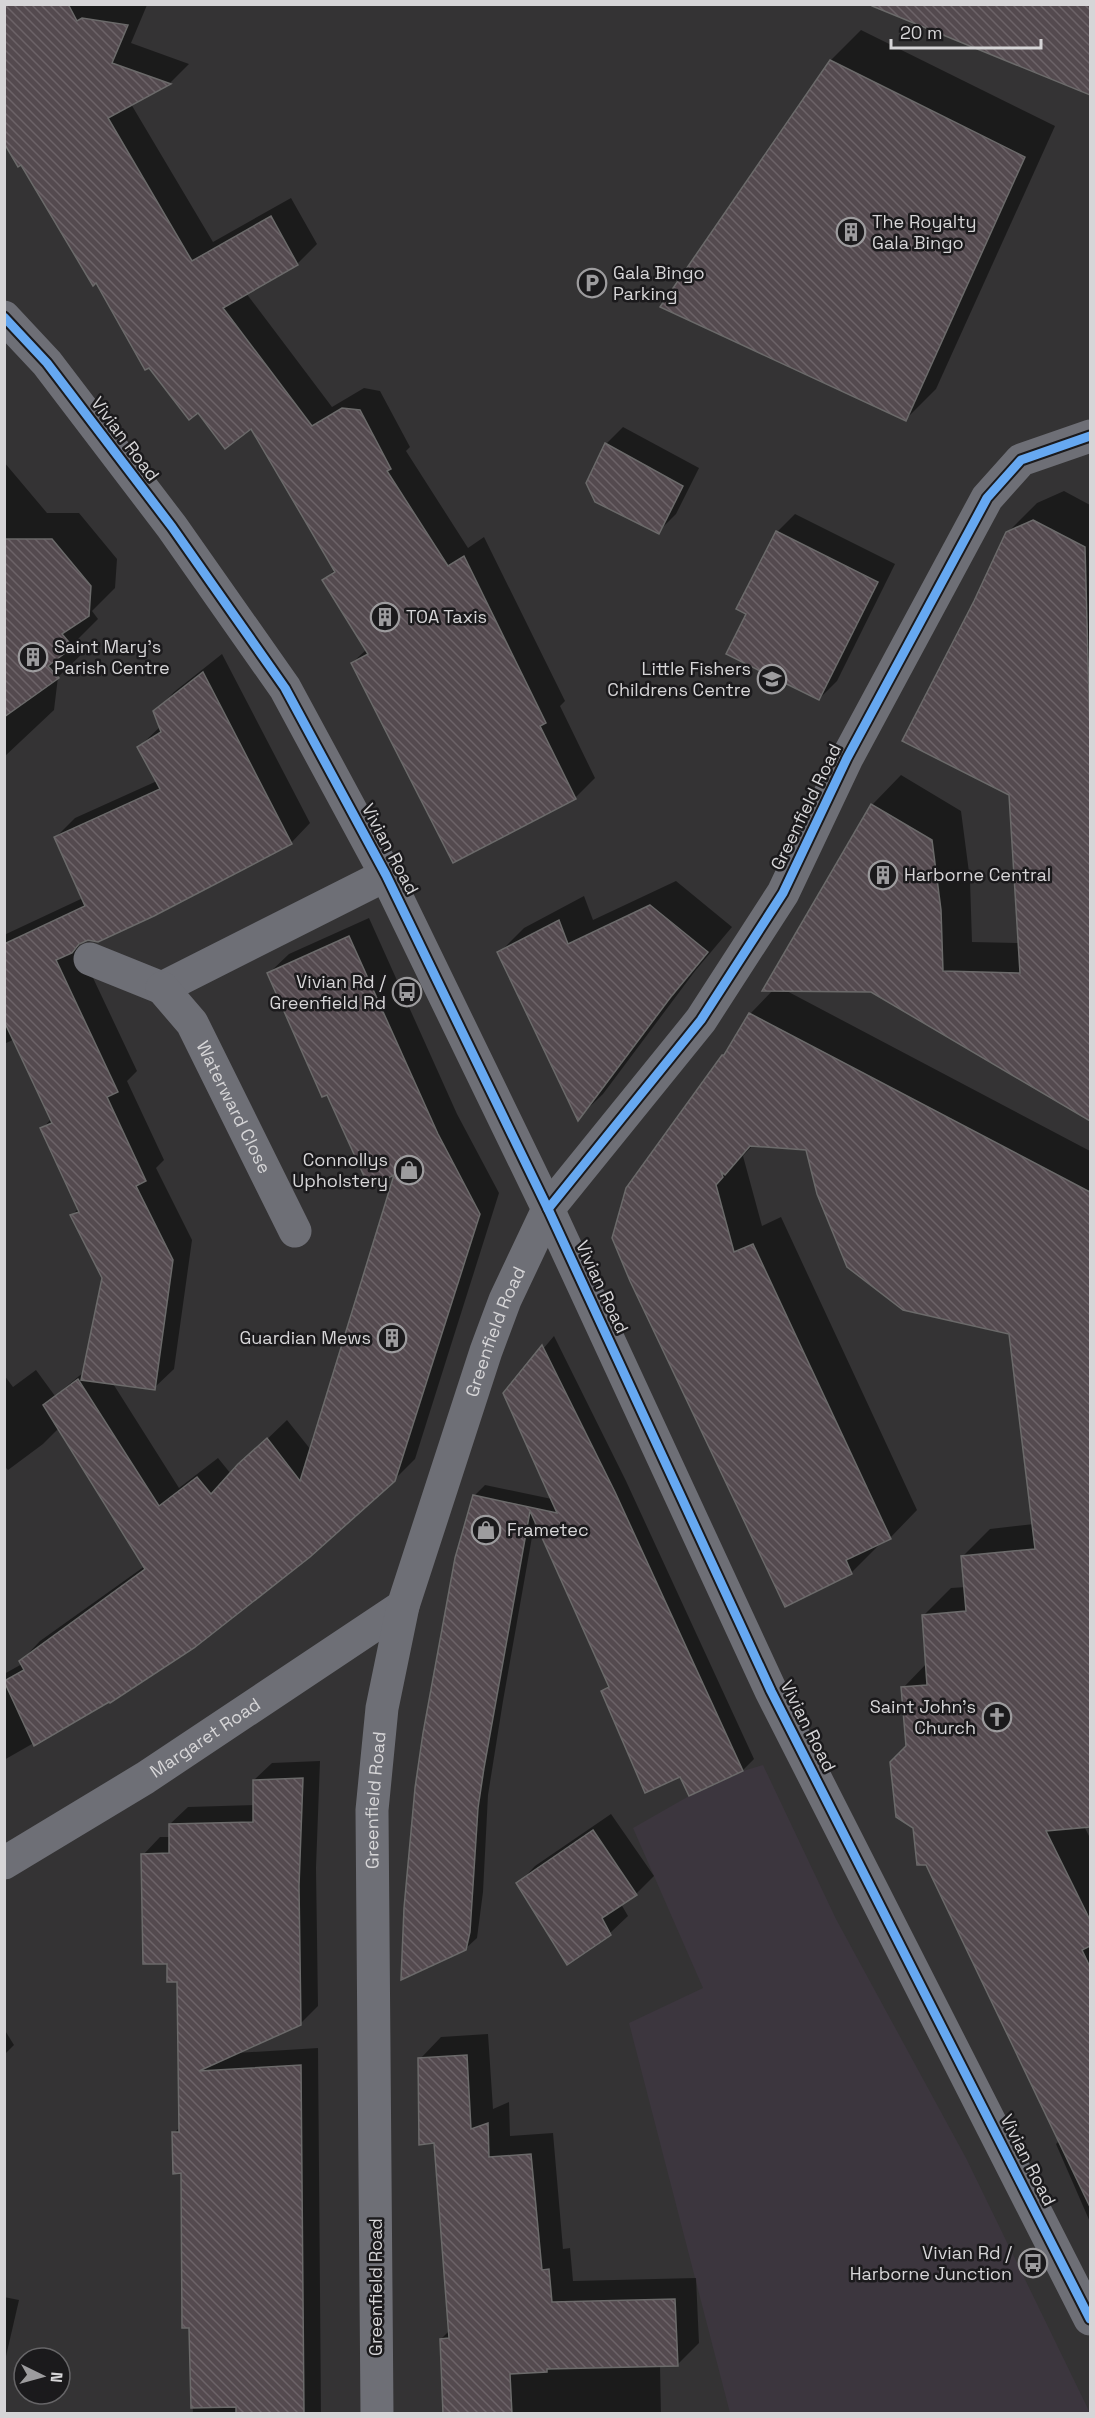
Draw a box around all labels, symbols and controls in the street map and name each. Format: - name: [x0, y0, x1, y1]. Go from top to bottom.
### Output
- scale bar: [891, 12, 1041, 50]
- text: 20 m: [900, 21, 943, 44]
- place label: The Royalty Gala Bingo: [872, 210, 976, 254]
- building icon: The Royalty Gala Bingo: [835, 216, 867, 248]
- place label: Gala Bingo Parking: [613, 261, 705, 305]
- parking icon: Gala Bingo Parking: [576, 267, 608, 299]
- street label: Vivian Road: [86, 392, 165, 485]
- building icon: TOA Taxis: [369, 601, 401, 633]
- place label: TOA Taxis: [406, 605, 487, 628]
- place label: Saint Mary's Parish Centre: [54, 635, 170, 679]
- building icon: Saint Mary's Parish Centre: [17, 641, 49, 673]
- place label: Little Fishers Childrens Centre: [607, 657, 751, 701]
- school or university icon: Little Fishers Childrens Centre: [756, 663, 788, 695]
- street label: Greenfield Road: [765, 740, 846, 874]
- street label: Vivian Road: [357, 799, 424, 898]
- building icon: Harborne Central: [867, 859, 899, 891]
- place label: Harborne Central: [904, 863, 1051, 886]
- place label: Vivian Rd / Greenfield Rd: [269, 970, 386, 1014]
- bus stop icon: Vivian Rd / Greenfield Rd: [391, 976, 423, 1008]
- street label: Waterward Close: [192, 1037, 277, 1177]
- place label: Connollys Upholstery: [292, 1148, 388, 1192]
- shop icon: Connollys Upholstery: [393, 1154, 425, 1186]
- street label: Vivian Road: [571, 1237, 634, 1337]
- street label: Greenfield Road: [460, 1263, 530, 1400]
- building icon: Guardian Mews: [376, 1322, 408, 1354]
- place label: Guardian Mews: [239, 1326, 371, 1349]
- shop icon: Frametec: [470, 1514, 502, 1546]
- place label: Frametec: [507, 1518, 589, 1541]
- street label: Vivian Road: [776, 1676, 841, 1775]
- street label: Margaret Road: [145, 1692, 265, 1783]
- place label: Saint John's Church: [870, 1695, 976, 1739]
- church icon: Saint John's Church: [981, 1701, 1013, 1733]
- street label: Greenfield Road: [360, 1730, 391, 1869]
- street label: Vivian Road: [996, 2110, 1061, 2209]
- street label: Greenfield Road: [364, 2218, 387, 2356]
- place label: Vivian Rd / Harborne Junction: [850, 2241, 1012, 2285]
- bus stop icon: Vivian Rd / Harborne Junction: [1017, 2247, 1049, 2279]
- north arrow: [12, 2346, 72, 2406]
- text: N: [46, 2371, 67, 2384]

